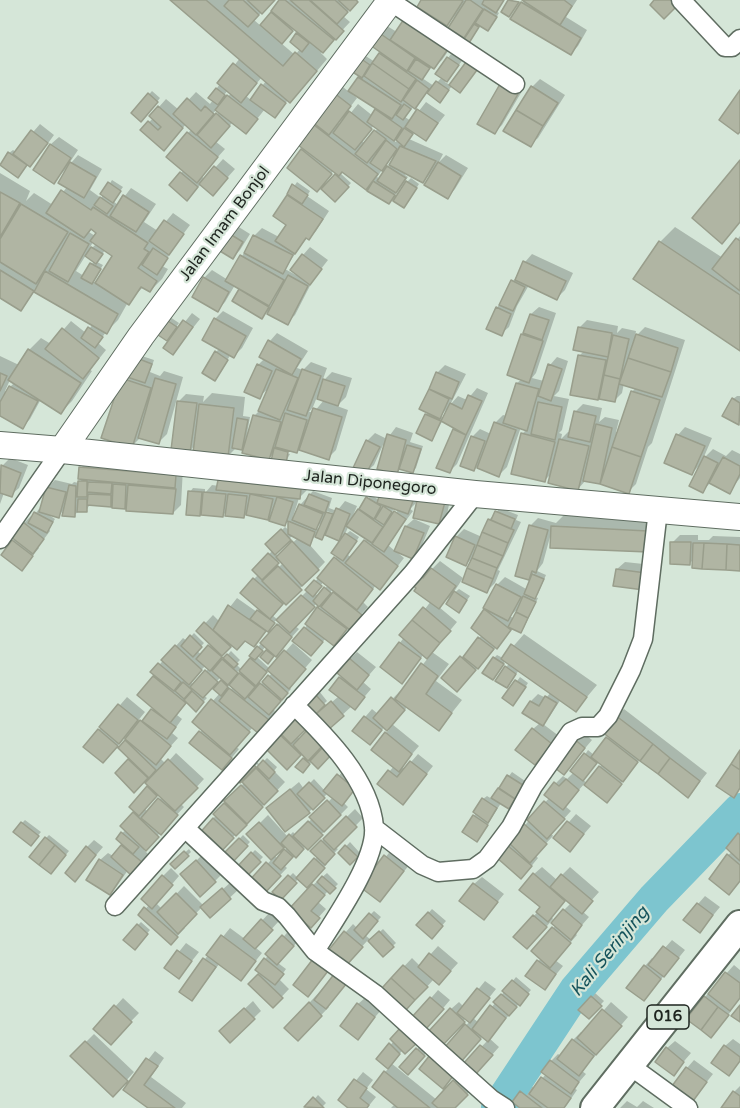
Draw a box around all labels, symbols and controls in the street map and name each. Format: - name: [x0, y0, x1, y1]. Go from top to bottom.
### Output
- street label: Jalan Imam Bonjol: [176, 163, 274, 285]
- street label: Jalan Diponegoro: [303, 466, 437, 500]
- water label: Kali Serinjing: [566, 903, 654, 1001]
- road number: 016: [647, 1005, 689, 1029]

